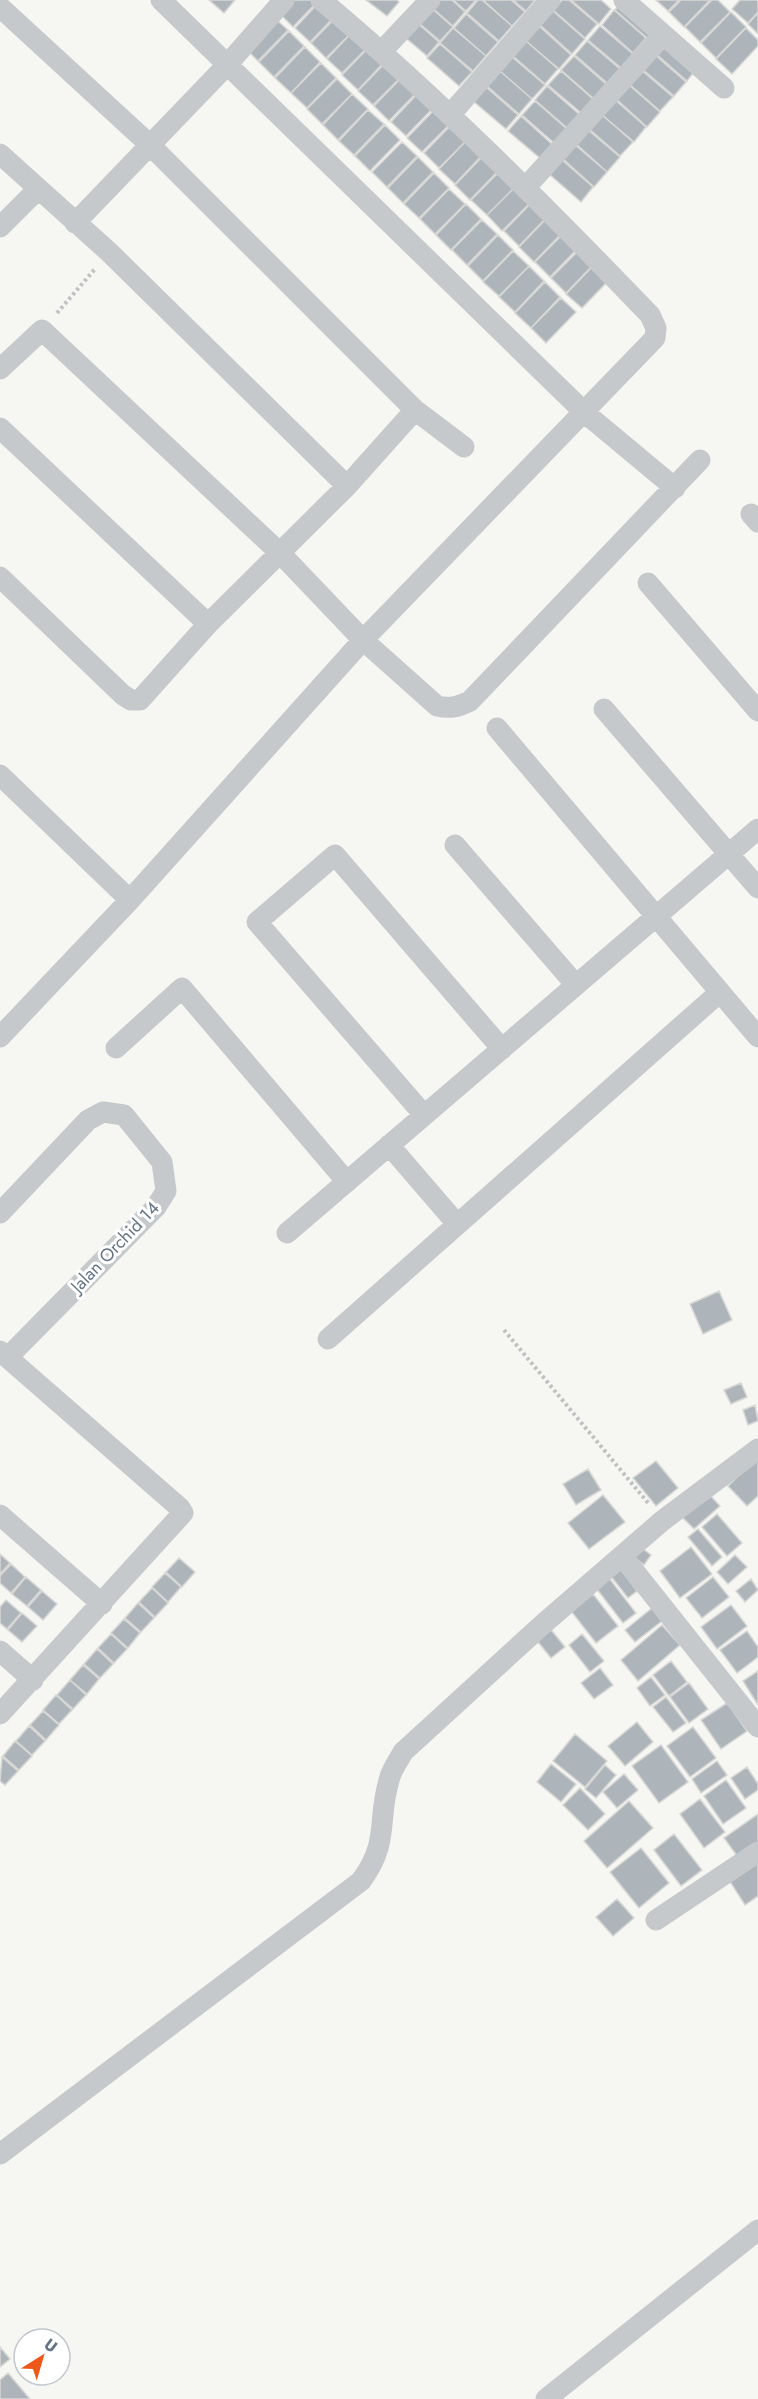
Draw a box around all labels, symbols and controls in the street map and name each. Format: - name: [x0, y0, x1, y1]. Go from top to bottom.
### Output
- street label: Jalan Orchid 14: [63, 1196, 165, 1300]
- north arrow: [12, 2327, 72, 2387]
- text: U: [39, 2333, 62, 2358]

